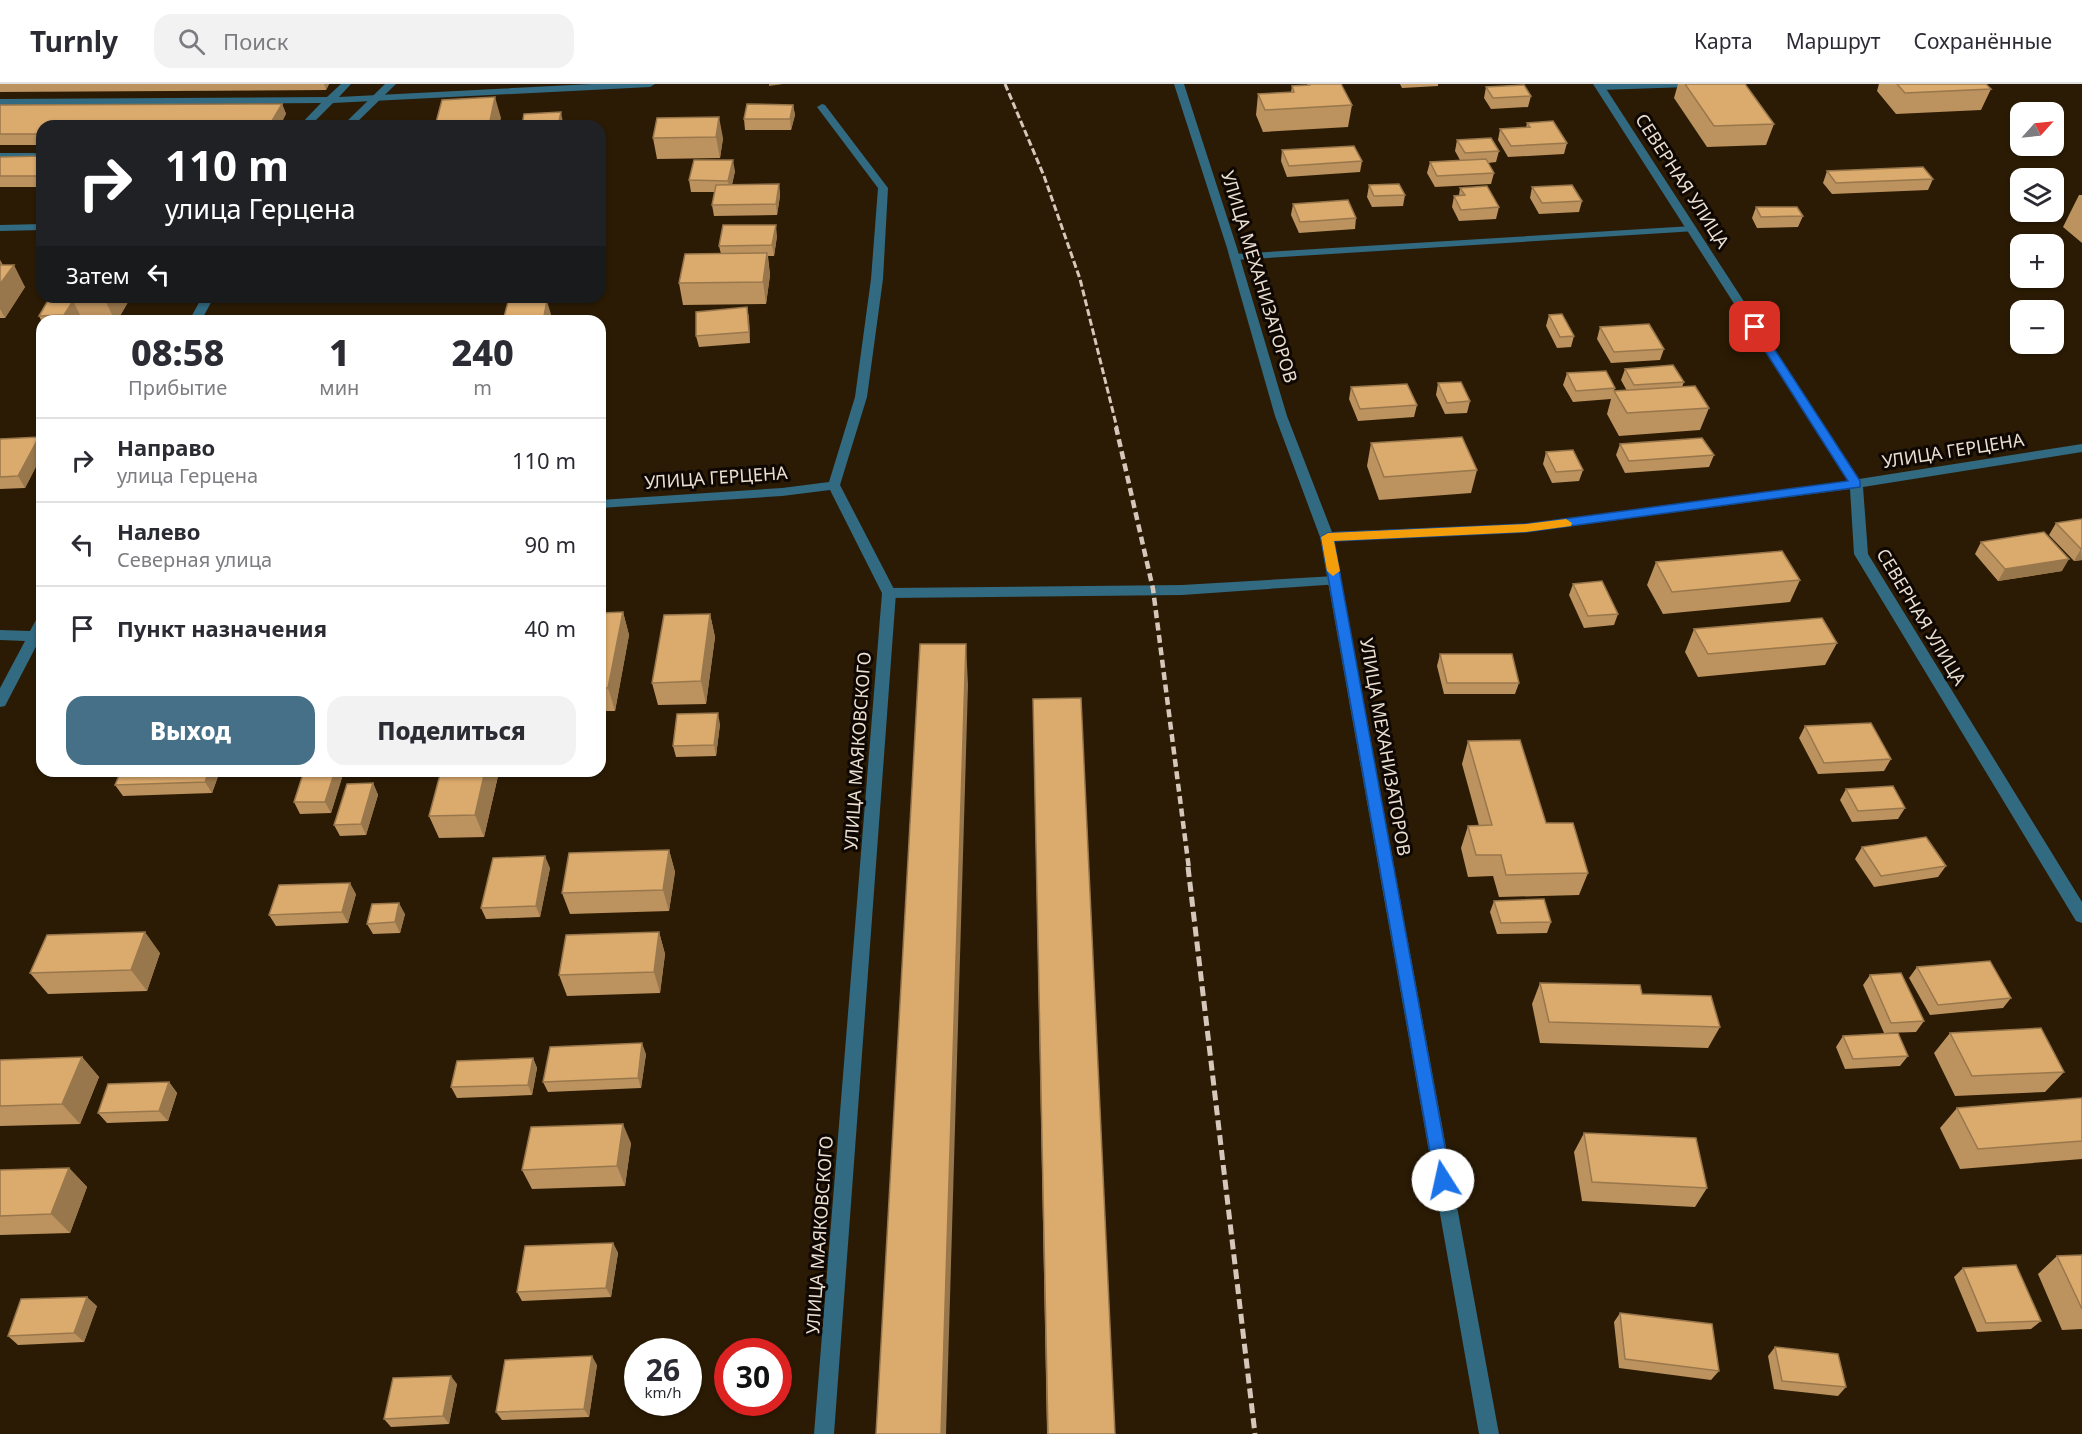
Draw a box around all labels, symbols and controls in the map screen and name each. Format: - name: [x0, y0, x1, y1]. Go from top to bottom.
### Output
- search box: [154, 14, 574, 68]
- text: Turnly: [30, 22, 118, 60]
- icon: search: [175, 25, 208, 58]
- text: Поиск: [223, 26, 288, 56]
- text: Карта: [1694, 27, 1753, 55]
- text: Маршрут: [1786, 27, 1881, 55]
- text: Сохранённые: [1914, 27, 2052, 55]
- north arrow: [2010, 102, 2064, 156]
- map controls: [2010, 102, 2064, 354]
- street label: СЕВЕРНАЯ УЛИЦА: [1630, 109, 1736, 253]
- text: 110 m: [165, 136, 289, 193]
- icon: right: [66, 144, 144, 222]
- street label: УЛИЦА МЕХАНИЗАТОРОВ: [1216, 168, 1304, 386]
- button: layers: [2010, 168, 2064, 222]
- text: улица Герцена: [165, 190, 356, 227]
- button: +: [2010, 234, 2064, 288]
- icon: left: [142, 258, 175, 291]
- text: Затем: [66, 260, 130, 290]
- button: −: [2010, 300, 2064, 354]
- pin: [1729, 301, 1780, 352]
- icon: arrive: [1738, 310, 1771, 343]
- text: 08:58: [131, 328, 224, 377]
- text: 1: [329, 328, 350, 377]
- text: 240: [451, 328, 514, 377]
- text: Прибытие: [128, 374, 227, 401]
- text: мин: [319, 374, 359, 401]
- text: m: [473, 374, 492, 401]
- street label: УЛИЦА ГЕРЦЕНА: [1880, 427, 2026, 473]
- text: Направо: [117, 432, 215, 462]
- icon: right: [66, 444, 99, 477]
- text: 110 m: [512, 445, 576, 475]
- street label: УЛИЦА ГЕРЦЕНА: [644, 460, 789, 494]
- text: улица Герцена: [117, 462, 258, 489]
- text: Налево: [117, 516, 200, 546]
- icon: left: [66, 528, 99, 561]
- text: 90 m: [525, 529, 576, 559]
- street label: СЕВЕРНАЯ УЛИЦА: [1872, 544, 1972, 690]
- text: Северная улица: [117, 546, 272, 573]
- icon: arrive: [66, 612, 99, 645]
- text: Пункт назначения: [117, 613, 327, 643]
- text: 40 m: [525, 613, 576, 643]
- street label: УЛИЦА МЕХАНИЗАТОРОВ: [1355, 636, 1417, 858]
- street label: УЛИЦА МАЯКОВСКОГО: [838, 651, 876, 851]
- button: Выход: [66, 696, 315, 765]
- button: Поделиться: [327, 696, 576, 765]
- street label: УЛИЦА МАЯКОВСКОГО: [800, 1135, 838, 1335]
- position arrow: [1411, 1148, 1475, 1212]
- speed limit sign: 30: [714, 1338, 792, 1416]
- text: 26: [646, 1349, 680, 1390]
- text: km/h: [645, 1382, 681, 1402]

